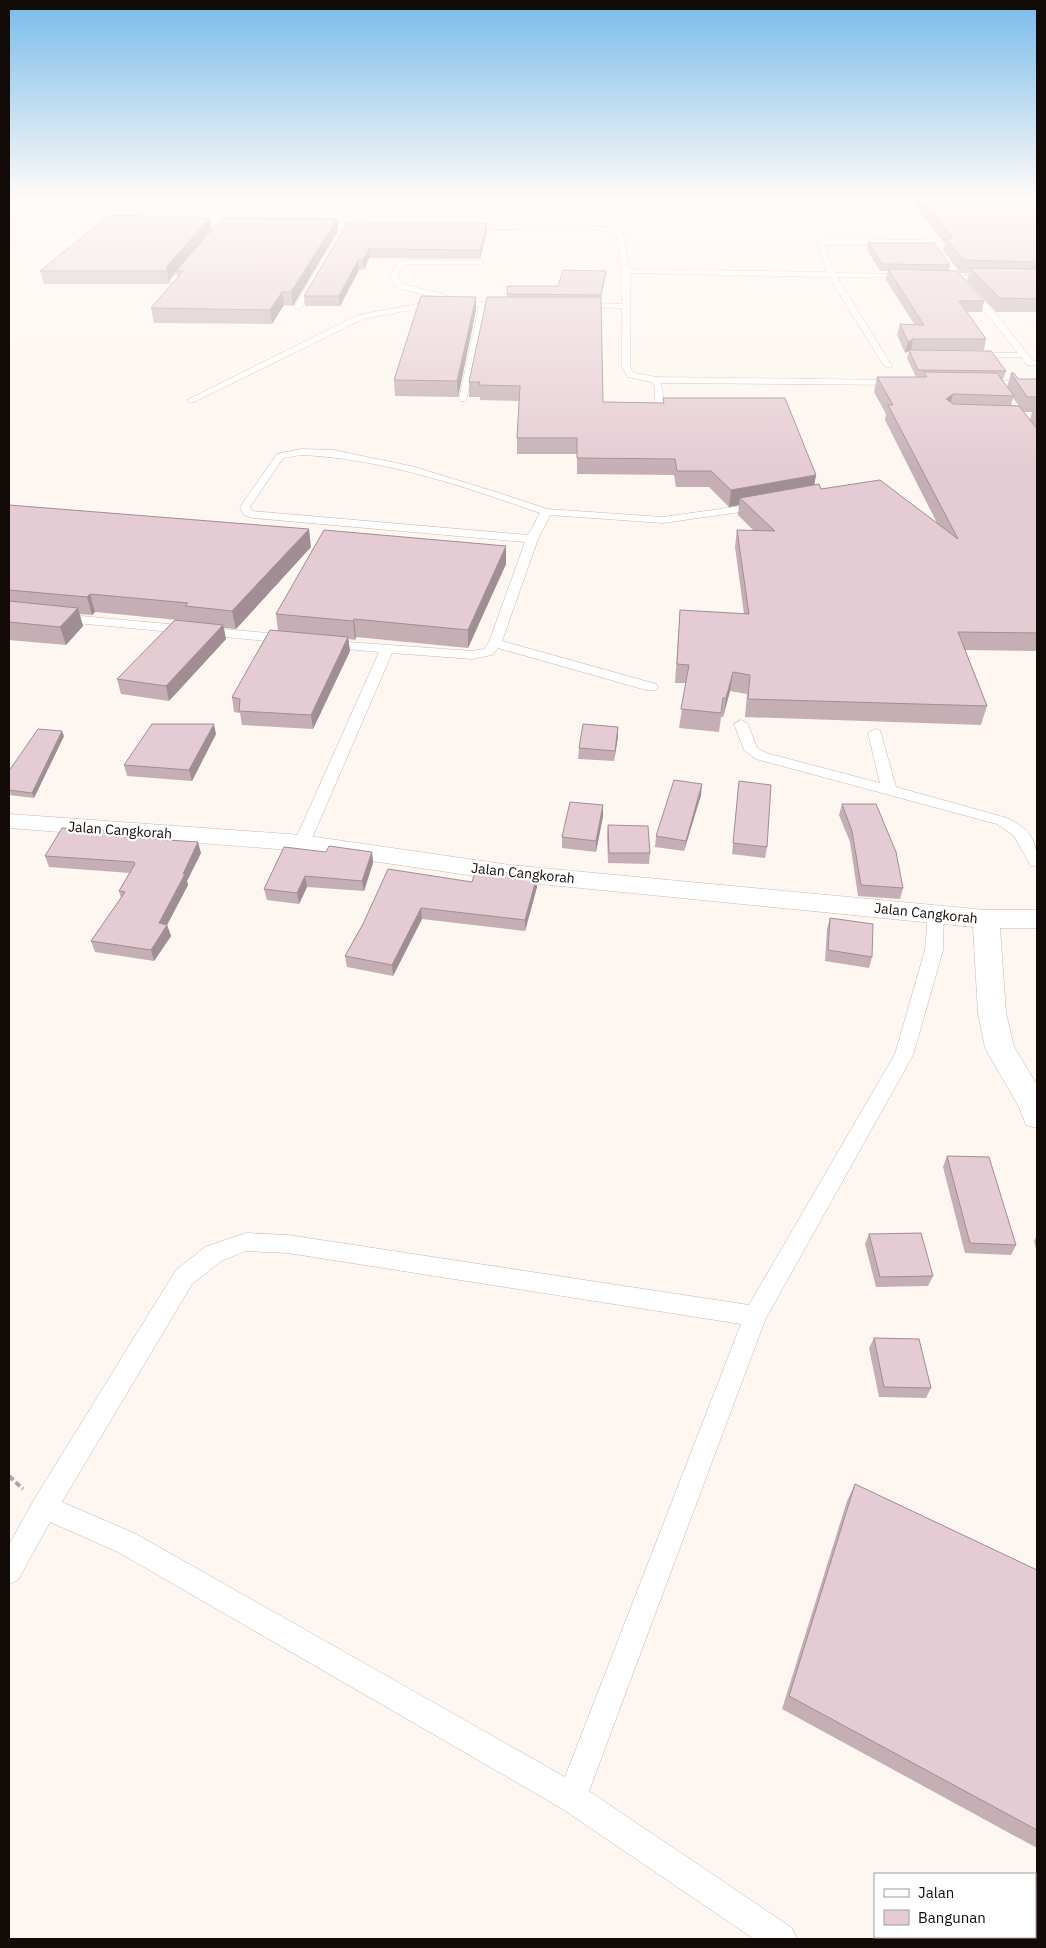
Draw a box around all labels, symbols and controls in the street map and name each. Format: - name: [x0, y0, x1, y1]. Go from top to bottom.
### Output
- street label: Jalan Cangkorah: [67, 817, 173, 843]
- street label: Jalan Cangkorah: [470, 859, 576, 887]
- street label: Jalan Cangkorah: [873, 899, 979, 927]
- legend: [874, 1873, 1036, 1938]
- text: Jalan: [918, 1883, 954, 1902]
- text: Bangunan: [918, 1908, 986, 1927]

